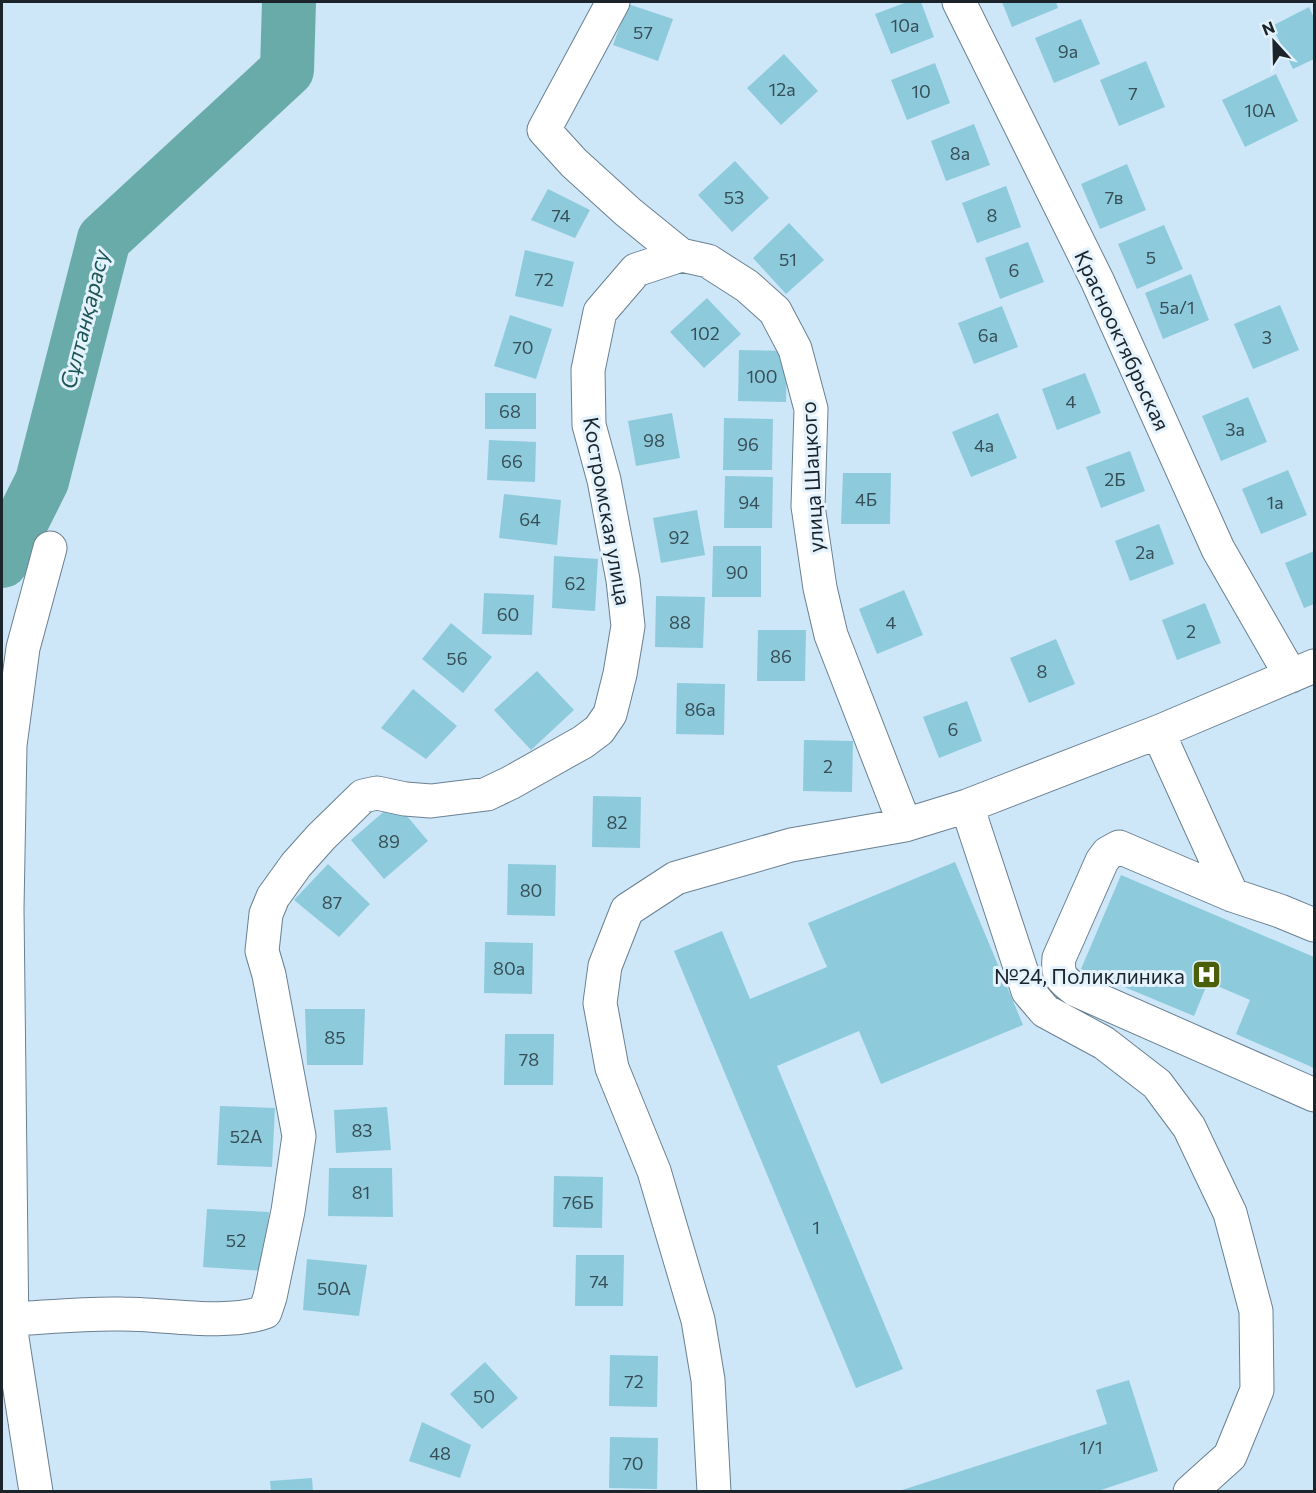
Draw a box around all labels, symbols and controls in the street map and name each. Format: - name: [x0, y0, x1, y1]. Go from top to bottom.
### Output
- north arrow: [1244, 12, 1304, 72]
- house number: 10а: [891, 14, 919, 36]
- text: N: [1259, 17, 1277, 39]
- house number: 57: [633, 21, 653, 43]
- house number: 9а: [1058, 40, 1078, 62]
- house number: 12а: [768, 78, 796, 100]
- house number: 10: [911, 80, 931, 102]
- house number: 7: [1128, 82, 1138, 104]
- house number: 10А: [1244, 99, 1276, 121]
- house number: 8а: [950, 142, 970, 164]
- house number: 53: [724, 186, 744, 208]
- house number: 7в: [1105, 186, 1123, 208]
- house number: 74: [551, 204, 571, 226]
- house number: 8: [987, 204, 998, 226]
- water label: Сұлтанқарасу: [54, 246, 114, 391]
- street label: Краснооктябрьская: [1070, 246, 1176, 434]
- house number: 5: [1146, 246, 1156, 268]
- house number: 51: [779, 248, 797, 270]
- house number: 6: [1009, 259, 1019, 281]
- house number: 72: [534, 268, 554, 290]
- house number: 5а/1: [1159, 296, 1195, 318]
- house number: 102: [690, 322, 720, 344]
- house number: 6а: [978, 324, 998, 346]
- house number: 3: [1262, 326, 1272, 348]
- house number: 70: [512, 336, 534, 358]
- house number: 100: [746, 365, 778, 387]
- house number: 4: [1066, 390, 1077, 412]
- house number: 68: [499, 400, 521, 422]
- street label: улица Шацкого: [795, 401, 827, 553]
- street label: Костромская улица: [579, 415, 637, 607]
- house number: 3а: [1225, 418, 1245, 440]
- house number: 98: [643, 429, 665, 451]
- house number: 96: [737, 433, 759, 455]
- house number: 4а: [974, 434, 994, 456]
- house number: 66: [501, 450, 523, 472]
- house number: 2Б: [1104, 468, 1126, 490]
- house number: 4Б: [855, 488, 877, 510]
- house number: 94: [738, 491, 760, 513]
- house number: 1а: [1266, 491, 1284, 513]
- house number: 64: [519, 508, 541, 530]
- house number: 92: [669, 526, 689, 548]
- house number: 2а: [1135, 541, 1155, 563]
- house number: 90: [726, 561, 748, 583]
- house number: 62: [565, 572, 585, 594]
- house number: 60: [497, 603, 519, 625]
- house number: 88: [669, 611, 691, 633]
- house number: 4: [886, 611, 897, 633]
- house number: 2: [1186, 620, 1196, 642]
- house number: 86: [770, 645, 792, 667]
- house number: 56: [446, 647, 468, 669]
- house number: 8: [1037, 660, 1048, 682]
- house number: 86а: [684, 698, 716, 720]
- house number: 6: [948, 718, 958, 740]
- house number: 2: [823, 755, 833, 777]
- house number: 82: [607, 811, 627, 833]
- house number: 89: [378, 830, 400, 852]
- house number: 80: [520, 879, 542, 901]
- house number: 87: [322, 891, 342, 913]
- house number: 80а: [493, 957, 525, 979]
- hospital icon: №24, Поликлиника: [1190, 959, 1222, 991]
- place label: №24, Поликлиника: [994, 963, 1185, 988]
- house number: 85: [324, 1026, 346, 1048]
- house number: 78: [519, 1048, 539, 1070]
- house number: 83: [351, 1119, 373, 1141]
- house number: 52А: [230, 1125, 262, 1147]
- house number: 81: [352, 1181, 370, 1203]
- house number: 76Б: [562, 1191, 594, 1213]
- house number: 1: [812, 1216, 820, 1238]
- house number: 52: [226, 1229, 246, 1251]
- house number: 74: [589, 1270, 609, 1292]
- house number: 50А: [317, 1277, 351, 1299]
- house number: 72: [624, 1370, 644, 1392]
- house number: 50: [473, 1385, 495, 1407]
- house number: 1/1: [1079, 1436, 1103, 1458]
- house number: 48: [429, 1442, 451, 1464]
- house number: 70: [622, 1452, 644, 1474]

